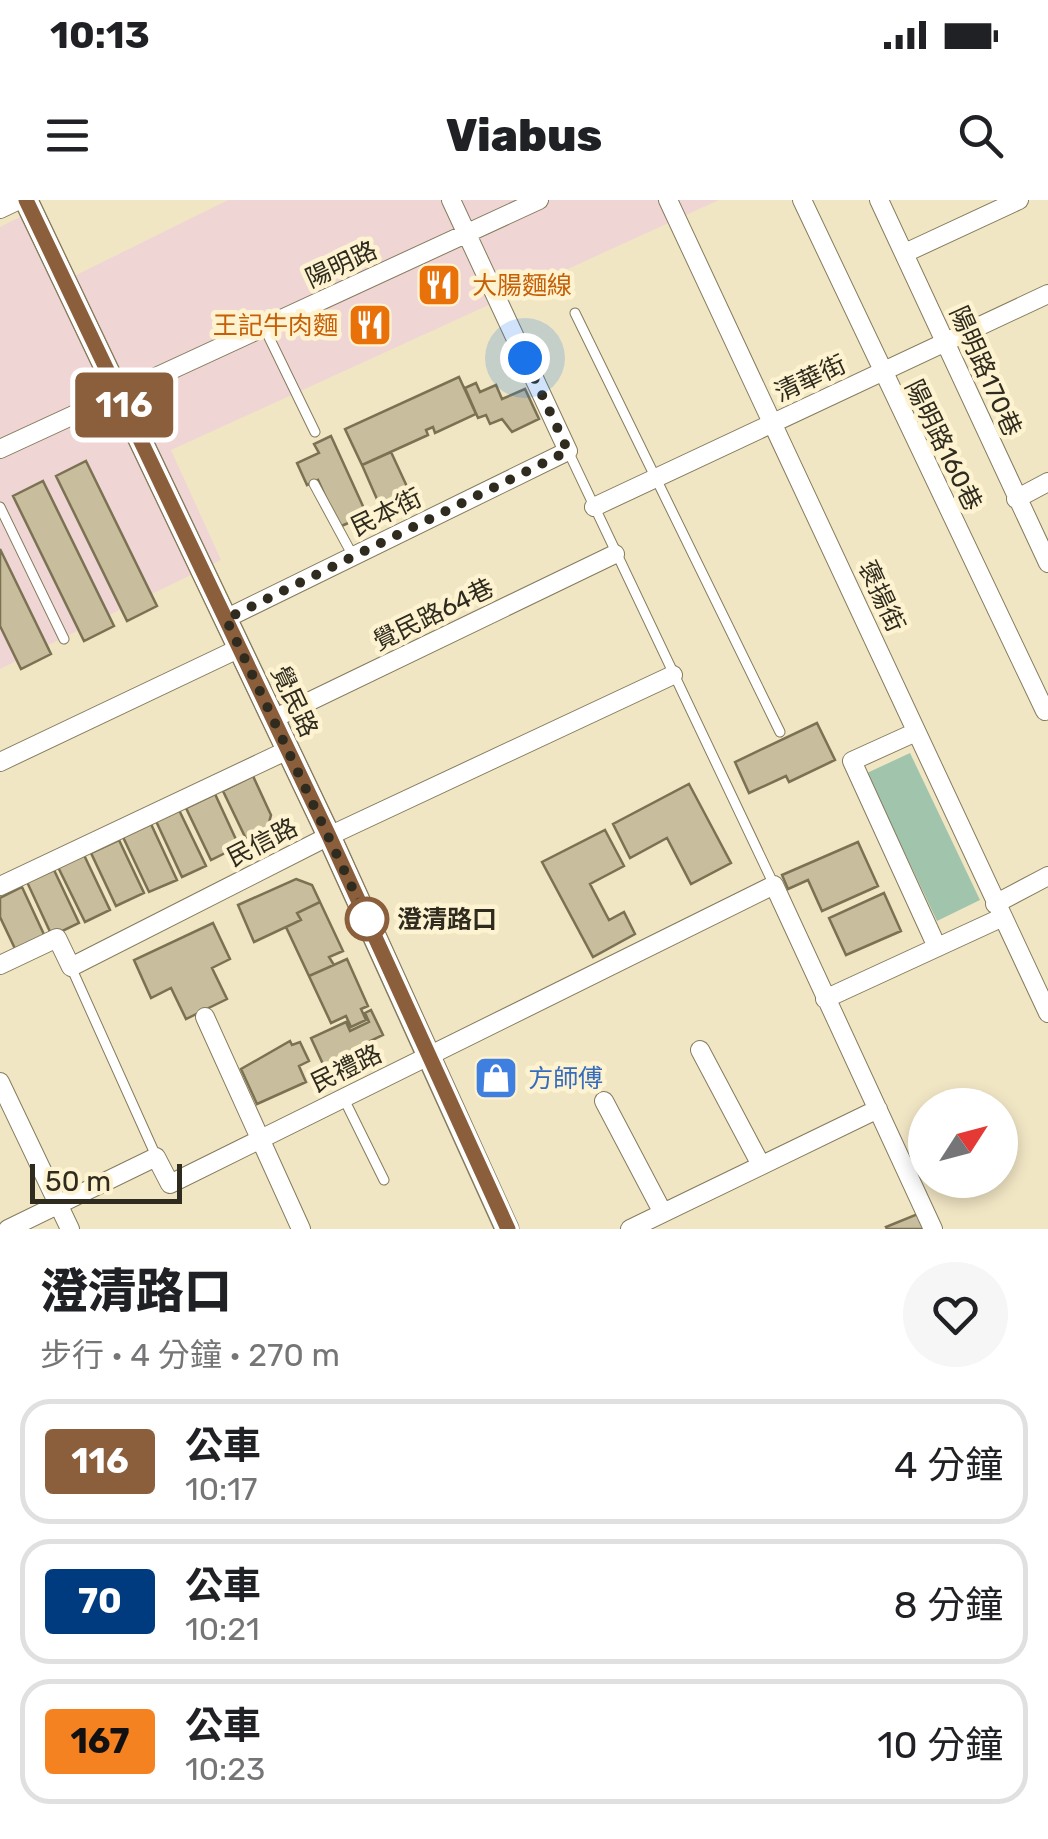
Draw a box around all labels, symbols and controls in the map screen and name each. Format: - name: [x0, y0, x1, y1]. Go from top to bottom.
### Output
- text: 10:13: [50, 12, 150, 58]
- icon: menu: [40, 108, 95, 163]
- icon: search: [953, 108, 1008, 163]
- text: Viabus: [446, 109, 602, 162]
- street label: 陽明路: [301, 235, 381, 293]
- restaurant icon: 大腸麵線: [416, 262, 462, 308]
- place label: 大腸麵線: [472, 271, 572, 300]
- restaurant icon: 王記牛肉麵: [347, 302, 393, 348]
- street label: 陽明路170巷: [944, 302, 1027, 441]
- place label: 王記牛肉麵: [213, 311, 338, 340]
- your location: [500, 333, 550, 383]
- street label: 清華街: [770, 349, 850, 407]
- line badge: 116: [66, 372, 182, 438]
- street label: 陽明路160巷: [899, 375, 988, 515]
- text: 116: [95, 384, 153, 426]
- street label: 民本街: [346, 483, 426, 542]
- street label: 褒揚街: [853, 556, 911, 636]
- street label: 覺民路64巷: [368, 573, 498, 656]
- street label: 覺民路: [266, 661, 324, 741]
- street label: 民信路: [222, 812, 302, 872]
- marker: 澄清路口: [346, 898, 388, 940]
- place label: 澄清路口: [397, 905, 497, 934]
- street label: 民禮路: [306, 1039, 386, 1098]
- shop icon: 方師傅: [473, 1055, 519, 1101]
- place label: 方師傅: [528, 1064, 603, 1093]
- north arrow: [908, 1088, 1018, 1198]
- map controls: [908, 1088, 1018, 1198]
- scale bar: [30, 1159, 182, 1204]
- text: 50 m: [45, 1165, 111, 1198]
- button: heart: [903, 1262, 1008, 1367]
- text: 澄清路口: [40, 1263, 232, 1320]
- text: 步行 · 4 分鐘 · 270 m: [40, 1336, 340, 1374]
- text: 公車: [185, 1423, 261, 1469]
- text: 116: [71, 1440, 129, 1482]
- text: 4 分鐘: [894, 1442, 1003, 1488]
- text: 10:17: [185, 1470, 257, 1508]
- text: 公車: [185, 1563, 261, 1609]
- text: 70: [78, 1580, 122, 1622]
- text: 8 分鐘: [894, 1582, 1003, 1628]
- text: 10:21: [185, 1610, 260, 1648]
- text: 公車: [185, 1703, 261, 1749]
- text: 167: [70, 1720, 130, 1762]
- text: 10 分鐘: [877, 1722, 1003, 1768]
- text: 10:23: [185, 1750, 265, 1788]

